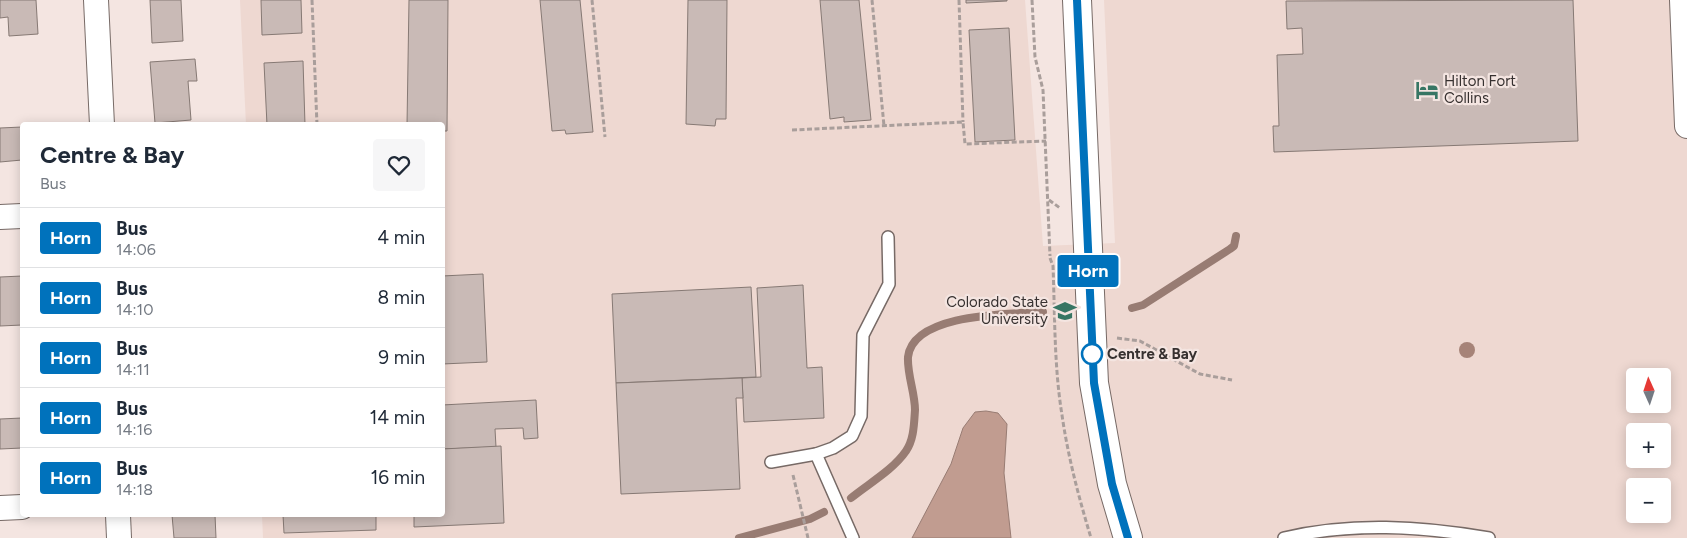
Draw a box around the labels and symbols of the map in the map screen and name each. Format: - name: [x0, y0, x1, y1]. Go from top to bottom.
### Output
- place label: Hilton Fort Collins: [1444, 72, 1516, 107]
- hotel icon: Hilton Fort Collins: [1414, 77, 1440, 103]
- line badge: Horn: [1053, 255, 1123, 287]
- place label: Colorado State University: [946, 293, 1048, 328]
- school or university icon: Colorado State University: [1052, 298, 1078, 324]
- marker: Centre & Bay: [1081, 343, 1103, 365]
- place label: Centre & Bay: [1107, 345, 1198, 363]
- north arrow: [1626, 368, 1671, 412]

